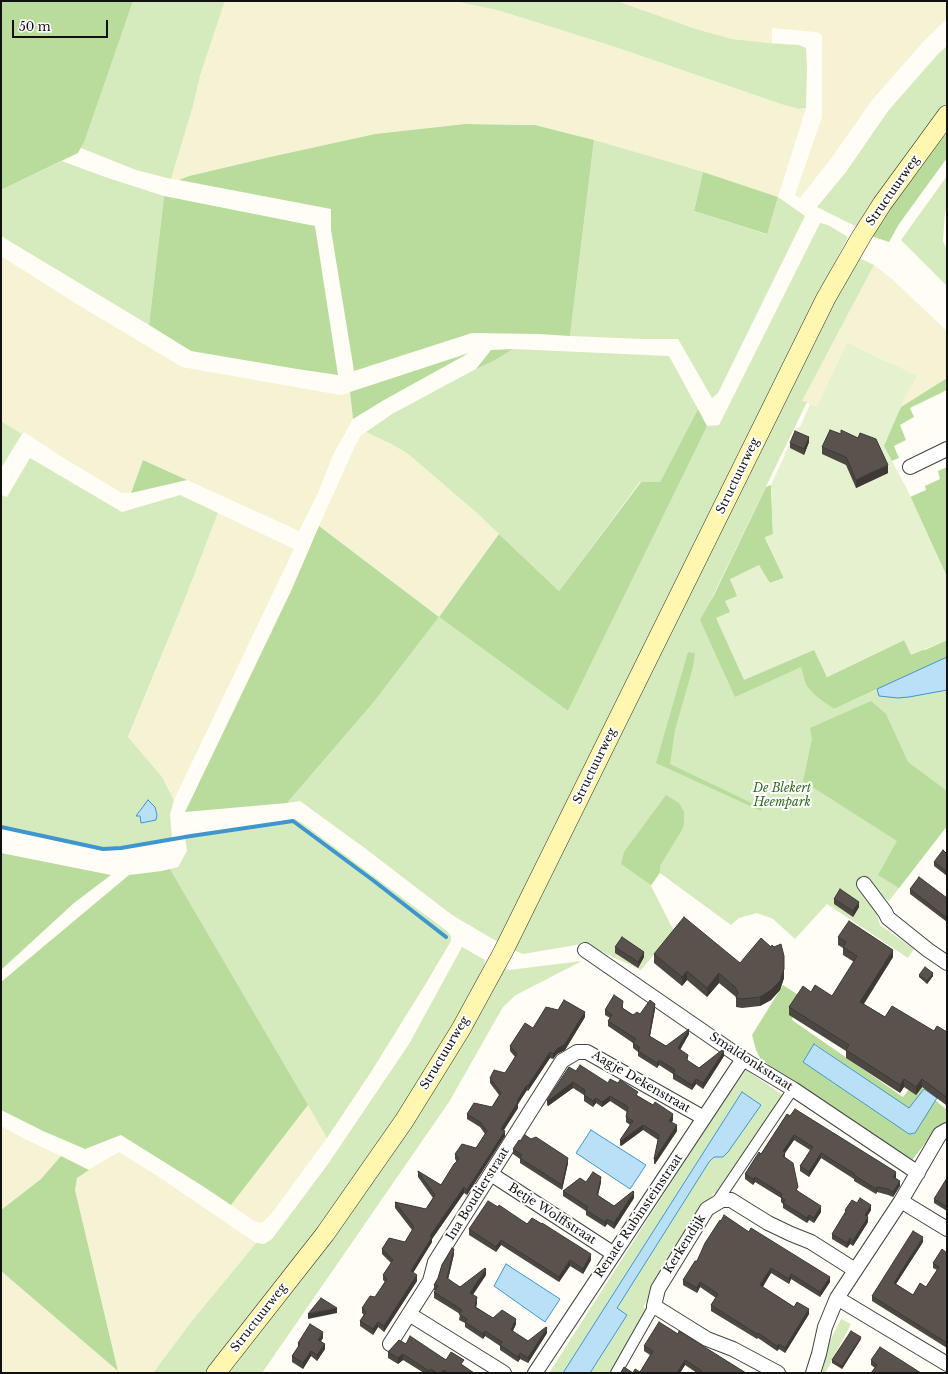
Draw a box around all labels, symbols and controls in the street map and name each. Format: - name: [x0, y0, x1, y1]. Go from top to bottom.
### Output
- scale bar: [14, 12, 110, 38]
- text: 50 m: [19, 19, 51, 34]
- street label: Structuurweg: [863, 153, 923, 229]
- street label: Structuurweg: [713, 436, 763, 516]
- street label: Structuurweg: [570, 726, 620, 806]
- park label: De Blekert Heempark: [753, 782, 811, 810]
- street label: Structuurweg: [417, 1014, 473, 1092]
- street label: Smaldonkstraat: [707, 1030, 795, 1094]
- street label: Aagje Dekenstraat: [589, 1048, 693, 1116]
- street label: Ina Boudierstraat: [444, 1145, 512, 1243]
- street label: Renate Rubinsteinstraat: [592, 1151, 686, 1281]
- street label: Betje Wolffstraat: [505, 1180, 599, 1248]
- street label: Kerkendijk: [661, 1212, 709, 1276]
- street label: Structuurweg: [228, 1281, 290, 1355]

